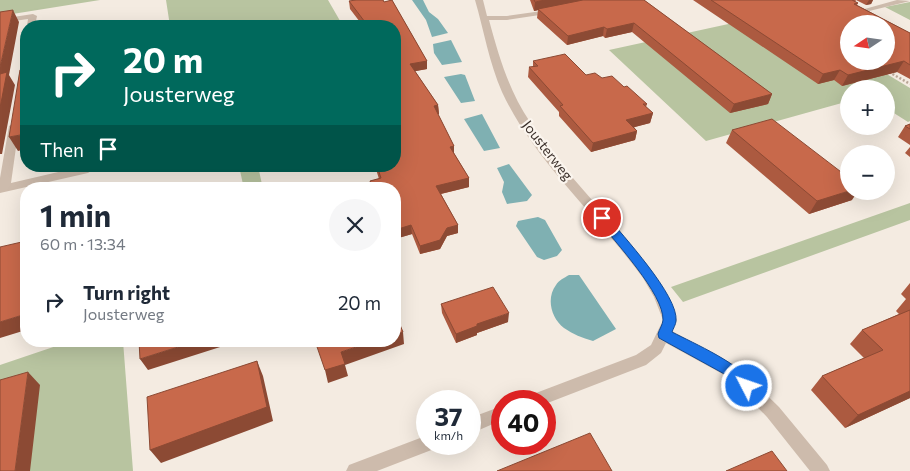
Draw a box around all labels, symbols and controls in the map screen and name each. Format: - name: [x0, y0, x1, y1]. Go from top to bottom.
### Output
- north arrow: [840, 15, 895, 70]
- map controls: [840, 15, 895, 200]
- text: 20 m: [123, 37, 203, 80]
- icon: right: [40, 40, 105, 105]
- text: Jousterweg: [123, 80, 235, 107]
- button: +: [840, 80, 895, 135]
- street label: Jousterweg: [519, 117, 577, 184]
- icon: arrive: [94, 135, 122, 163]
- text: Then: [40, 138, 84, 161]
- button: −: [840, 145, 895, 200]
- text: 1 min: [40, 196, 111, 233]
- pin: [581, 197, 623, 239]
- button: close: [329, 199, 381, 251]
- icon: arrive: [588, 204, 616, 232]
- text: 60 m · 13:34: [40, 234, 126, 253]
- text: Turn right: [83, 281, 170, 304]
- icon: right: [40, 288, 68, 316]
- text: 20 m: [338, 291, 381, 314]
- text: Jousterweg: [83, 304, 164, 323]
- position arrow: [720, 359, 772, 411]
- speed limit sign: 40: [491, 390, 556, 455]
- text: 37: [434, 401, 463, 431]
- text: km/h: [434, 428, 463, 442]

